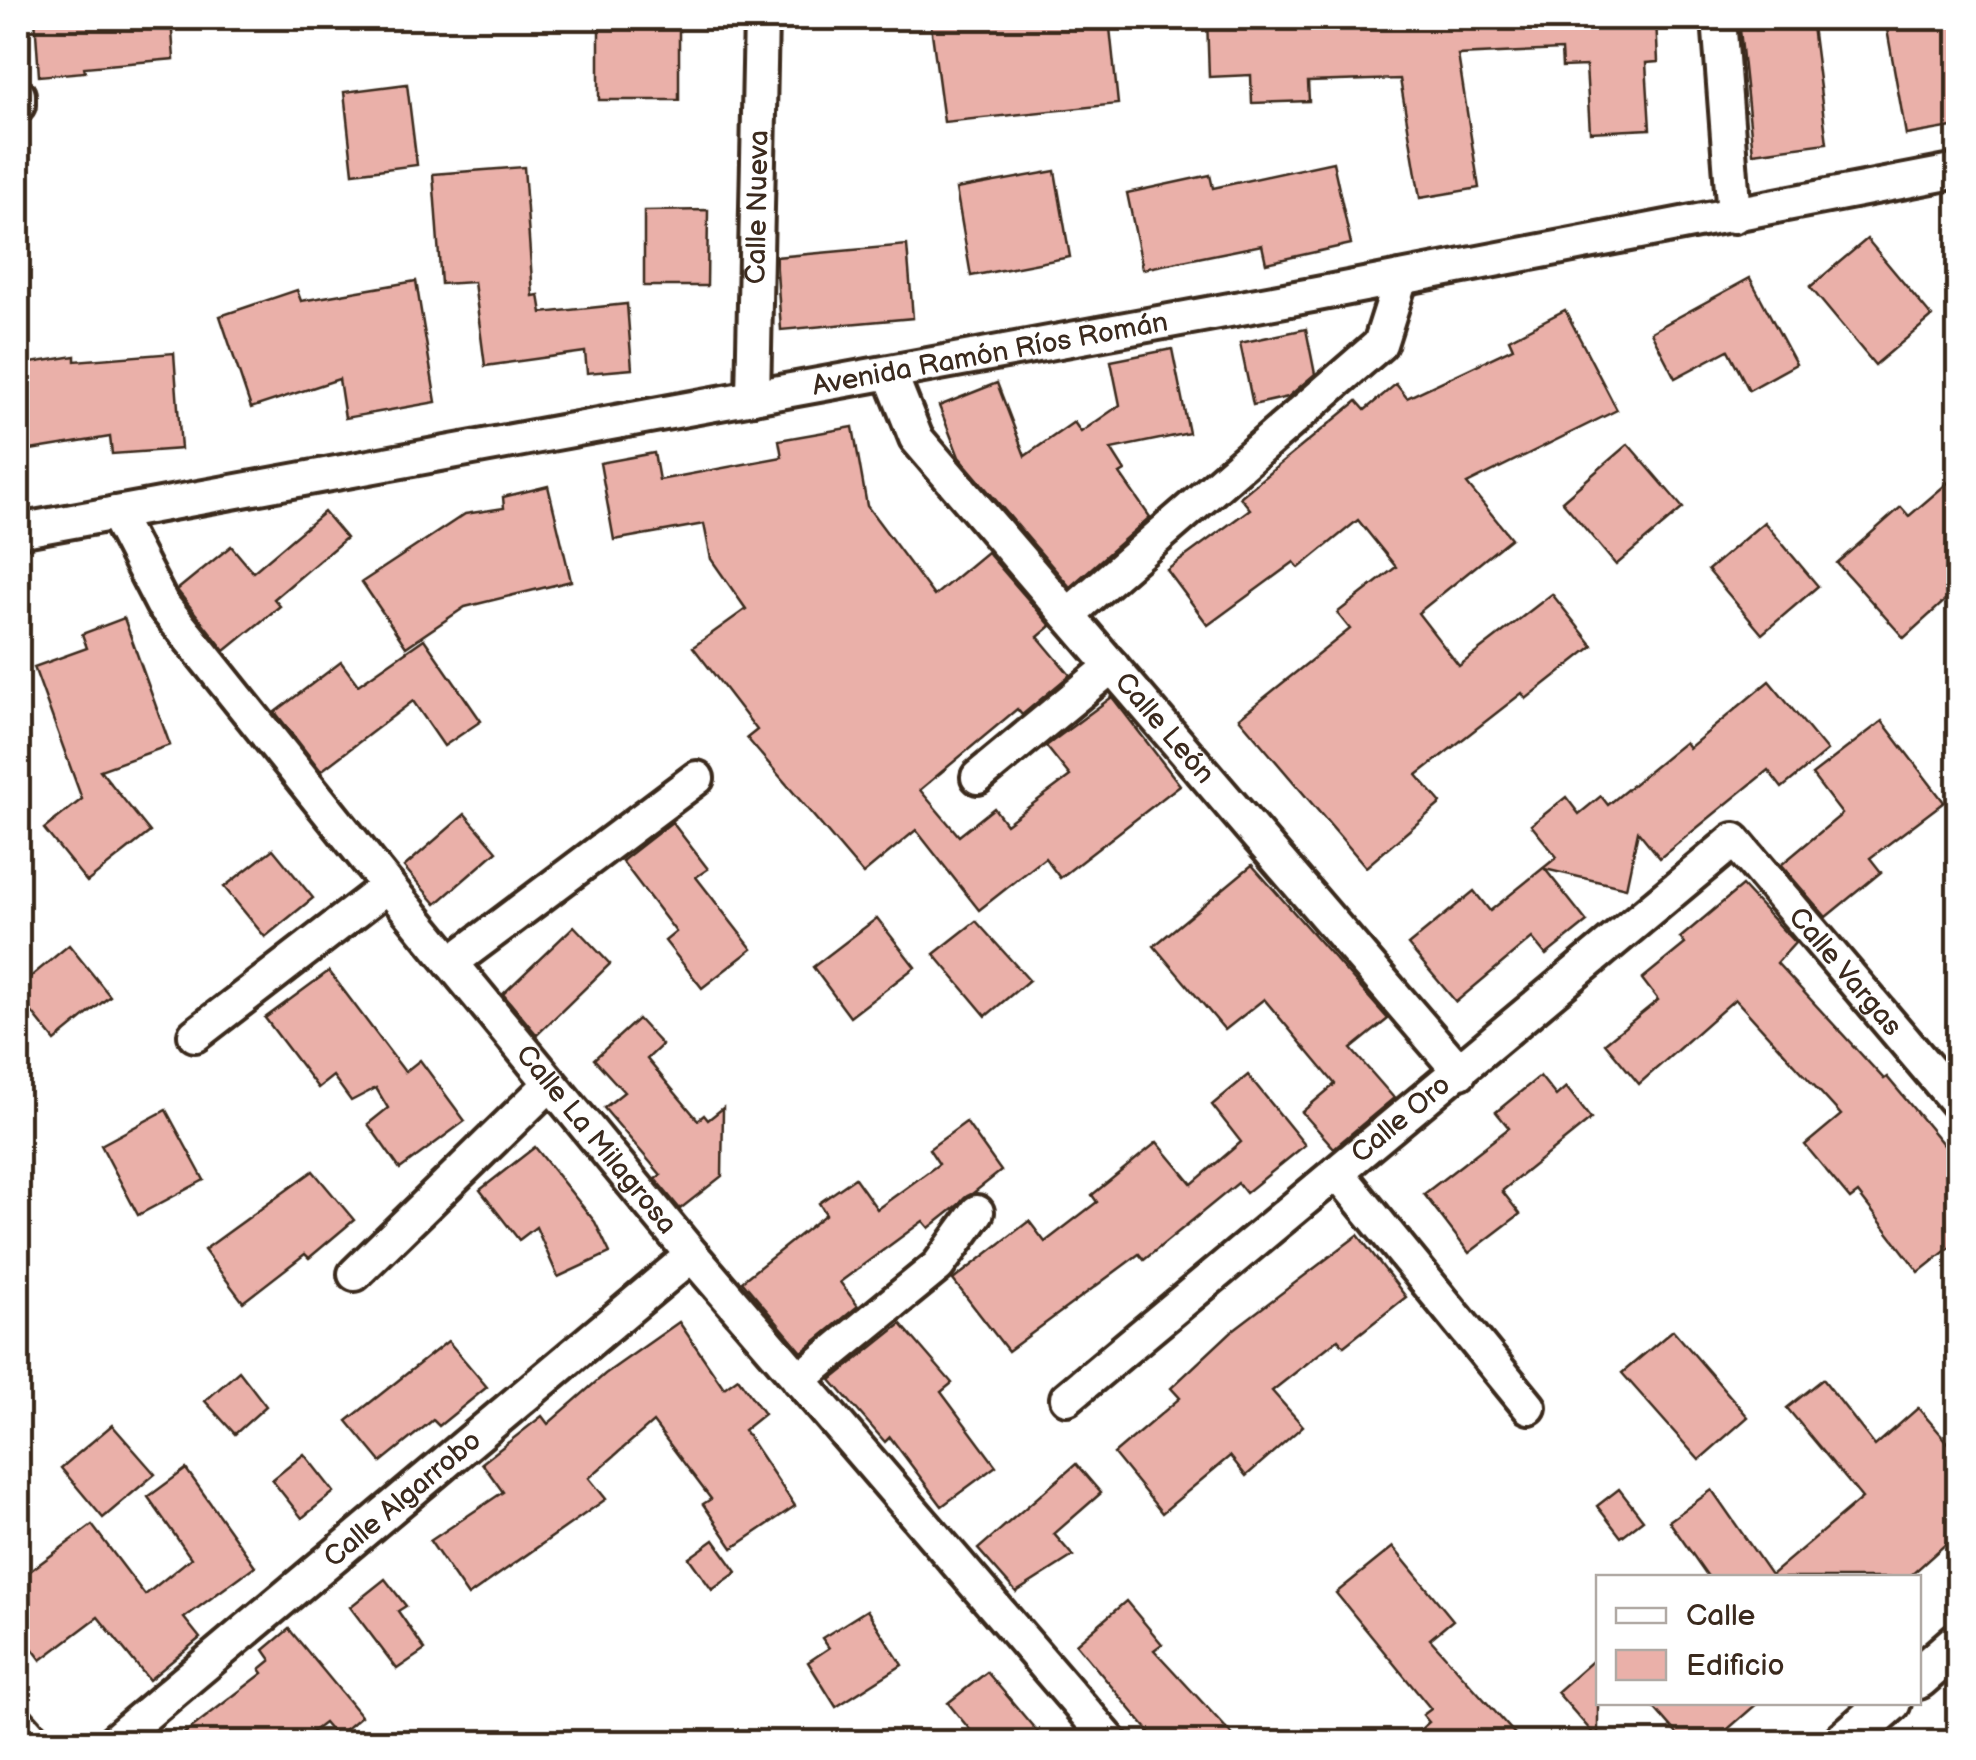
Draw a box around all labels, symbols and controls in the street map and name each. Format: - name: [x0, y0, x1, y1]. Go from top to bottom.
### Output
- street label: Calle Nueva: [739, 130, 775, 285]
- street label: Avenida Ramón Ríos Román: [810, 305, 1170, 402]
- street label: Calle León: [1108, 666, 1222, 790]
- street label: Calle Vargas: [1782, 901, 1909, 1042]
- street label: Calle La Milagrosa: [509, 1038, 684, 1240]
- street label: Calle Oro: [1344, 1068, 1457, 1170]
- street label: Calle Algarrobo: [317, 1423, 487, 1574]
- legend: [1596, 1575, 1921, 1705]
- text: Calle: [1686, 1598, 1755, 1634]
- text: Edificio: [1686, 1648, 1785, 1684]

